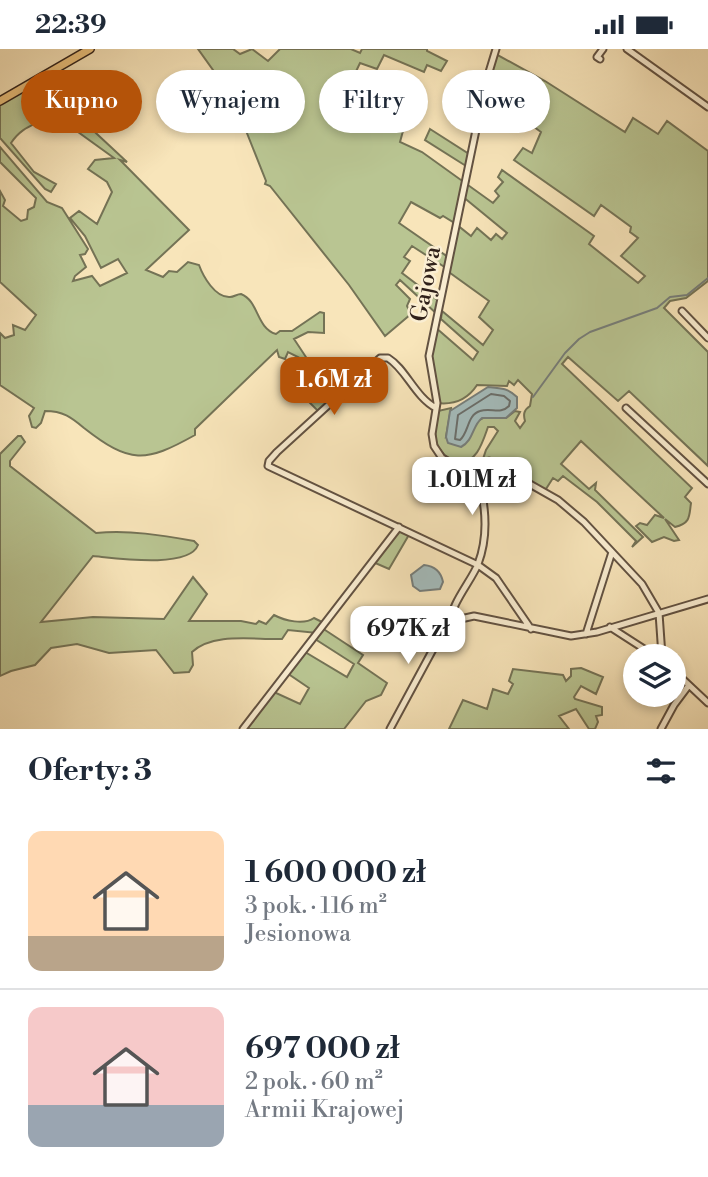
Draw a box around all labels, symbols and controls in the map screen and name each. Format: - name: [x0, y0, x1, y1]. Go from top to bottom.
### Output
- text: 22:39: [35, 9, 107, 41]
- chip: Kupno: [21, 70, 142, 133]
- chip: Wynajem: [156, 70, 305, 133]
- chip: Filtry: [319, 70, 428, 133]
- chip: Nowe: [442, 70, 550, 133]
- street label: Gajowa: [405, 244, 447, 324]
- pin: 1.6M zł: [269, 357, 399, 417]
- text: 1.6M zł: [296, 366, 372, 394]
- pin: 1.01M zł: [400, 457, 544, 517]
- text: 1.01M zł: [428, 466, 516, 494]
- pin: 697K zł: [343, 607, 473, 666]
- text: 697K zł: [366, 615, 450, 643]
- map controls: [623, 644, 686, 707]
- button: layers: [623, 644, 686, 707]
- text: Oferty: 3: [28, 752, 152, 790]
- icon: filters: [642, 752, 680, 790]
- text: 1 600 000 zł: [245, 854, 426, 892]
- icon: home: [84, 859, 168, 943]
- text: 3 pok. · 116 m²: [245, 892, 387, 920]
- text: Jesionowa: [245, 920, 351, 948]
- text: 697 000 zł: [245, 1030, 400, 1068]
- icon: home: [84, 1035, 168, 1119]
- text: 2 pok. · 60 m²: [245, 1068, 383, 1096]
- text: Armii Krajowej: [245, 1096, 404, 1124]

